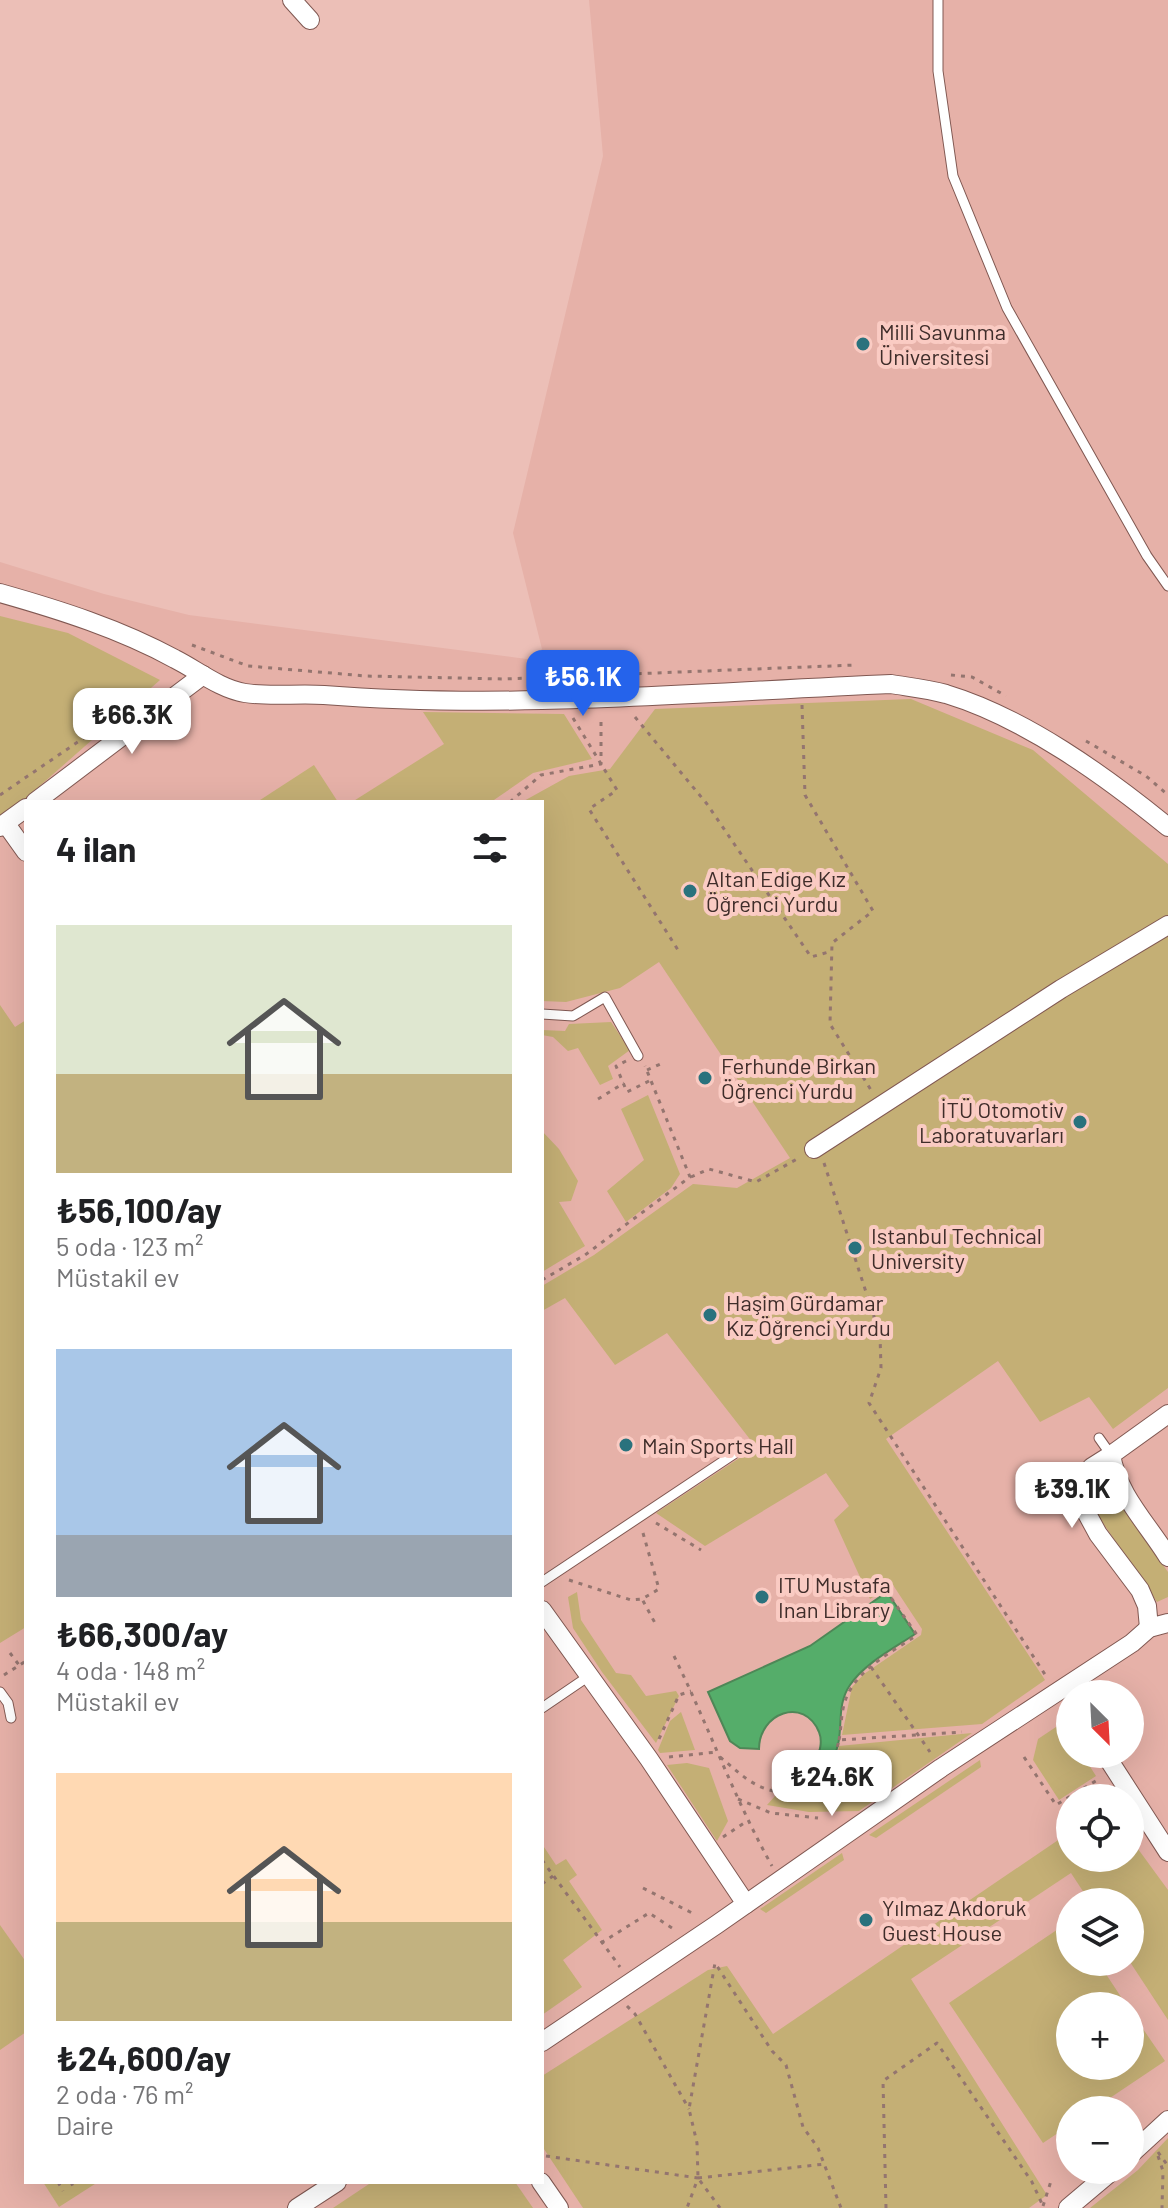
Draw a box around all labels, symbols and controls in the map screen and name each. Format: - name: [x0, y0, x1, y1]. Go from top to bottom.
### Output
- place label: Milli Savunma Üniversitesi: [879, 318, 1006, 369]
- marker: Milli Savunma Üniversitesi: [854, 335, 872, 353]
- pin: ₺56.1K: [518, 650, 648, 718]
- text: ₺56.1K: [544, 660, 622, 691]
- pin: ₺66.3K: [67, 688, 197, 756]
- text: ₺66.3K: [91, 698, 173, 729]
- icon: filters: [468, 826, 512, 870]
- text: 4 ilan: [56, 828, 136, 869]
- place label: Altan Edige Kız Öğrenci Yurdu: [706, 865, 846, 916]
- marker: Altan Edige Kız Öğrenci Yurdu: [681, 882, 699, 900]
- icon: home: [212, 977, 356, 1121]
- place label: Ferhunde Birkan Öğrenci Yurdu: [721, 1052, 876, 1103]
- marker: Ferhunde Birkan Öğrenci Yurdu: [696, 1069, 714, 1087]
- place label: İTÜ Otomotiv Laboratuvarları: [919, 1096, 1064, 1147]
- marker: İTÜ Otomotiv Laboratuvarları: [1071, 1113, 1089, 1131]
- text: ₺56,100/ay: [56, 1189, 222, 1230]
- place label: Istanbul Technical University: [871, 1222, 1042, 1273]
- text: 5 oda · 123 m²: [56, 1230, 204, 1261]
- marker: Istanbul Technical University: [846, 1239, 864, 1257]
- text: Müstakil ev: [56, 1261, 179, 1292]
- place label: Haşim Gürdamar Kız Öğrenci Yurdu: [726, 1289, 891, 1340]
- marker: Haşim Gürdamar Kız Öğrenci Yurdu: [701, 1306, 719, 1324]
- icon: home: [212, 1401, 356, 1545]
- place label: Main Sports Hall: [642, 1432, 794, 1458]
- marker: Main Sports Hall: [617, 1436, 635, 1454]
- pin: ₺39.1K: [1007, 1462, 1137, 1530]
- text: ₺39.1K: [1033, 1472, 1111, 1503]
- place label: ITU Mustafa Inan Library: [778, 1571, 891, 1622]
- marker: ITU Mustafa Inan Library: [753, 1588, 771, 1606]
- text: ₺66,300/ay: [56, 1613, 228, 1654]
- text: 4 oda · 148 m²: [56, 1654, 205, 1685]
- north arrow: [1056, 1680, 1144, 1768]
- map controls: [1056, 1680, 1144, 2184]
- text: Müstakil ev: [56, 1685, 179, 1716]
- pin: ₺24.6K: [767, 1750, 897, 1818]
- text: ₺24.6K: [790, 1760, 874, 1791]
- button: locate: [1056, 1784, 1144, 1872]
- icon: home: [212, 1825, 356, 1969]
- button: layers: [1056, 1888, 1144, 1976]
- place label: Yılmaz Akdoruk Guest House: [882, 1894, 1027, 1945]
- marker: Yılmaz Akdoruk Guest House: [857, 1911, 875, 1929]
- button: +: [1056, 1992, 1144, 2080]
- text: ₺24,600/ay: [56, 2037, 231, 2078]
- text: 2 oda · 76 m²: [56, 2078, 194, 2109]
- button: −: [1056, 2096, 1144, 2184]
- text: Daire: [56, 2109, 114, 2140]

